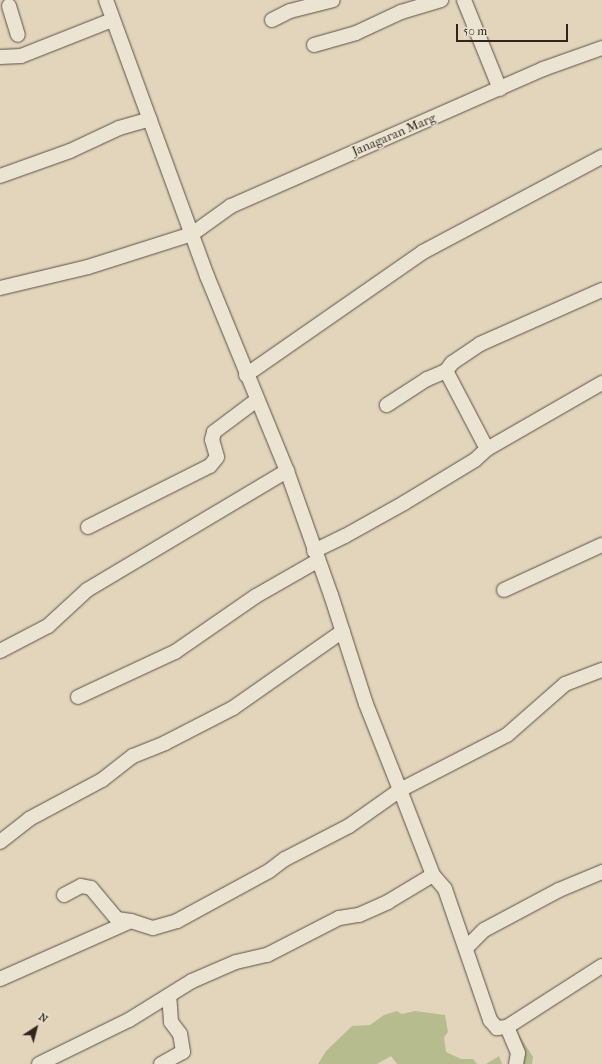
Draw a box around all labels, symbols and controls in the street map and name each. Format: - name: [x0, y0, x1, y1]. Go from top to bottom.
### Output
- scale bar: [458, 16, 570, 42]
- text: 50 m: [463, 24, 487, 38]
- street label: Janagaran Marg: [350, 110, 438, 160]
- north arrow: [16, 1008, 56, 1048]
- text: N: [36, 1010, 51, 1026]

